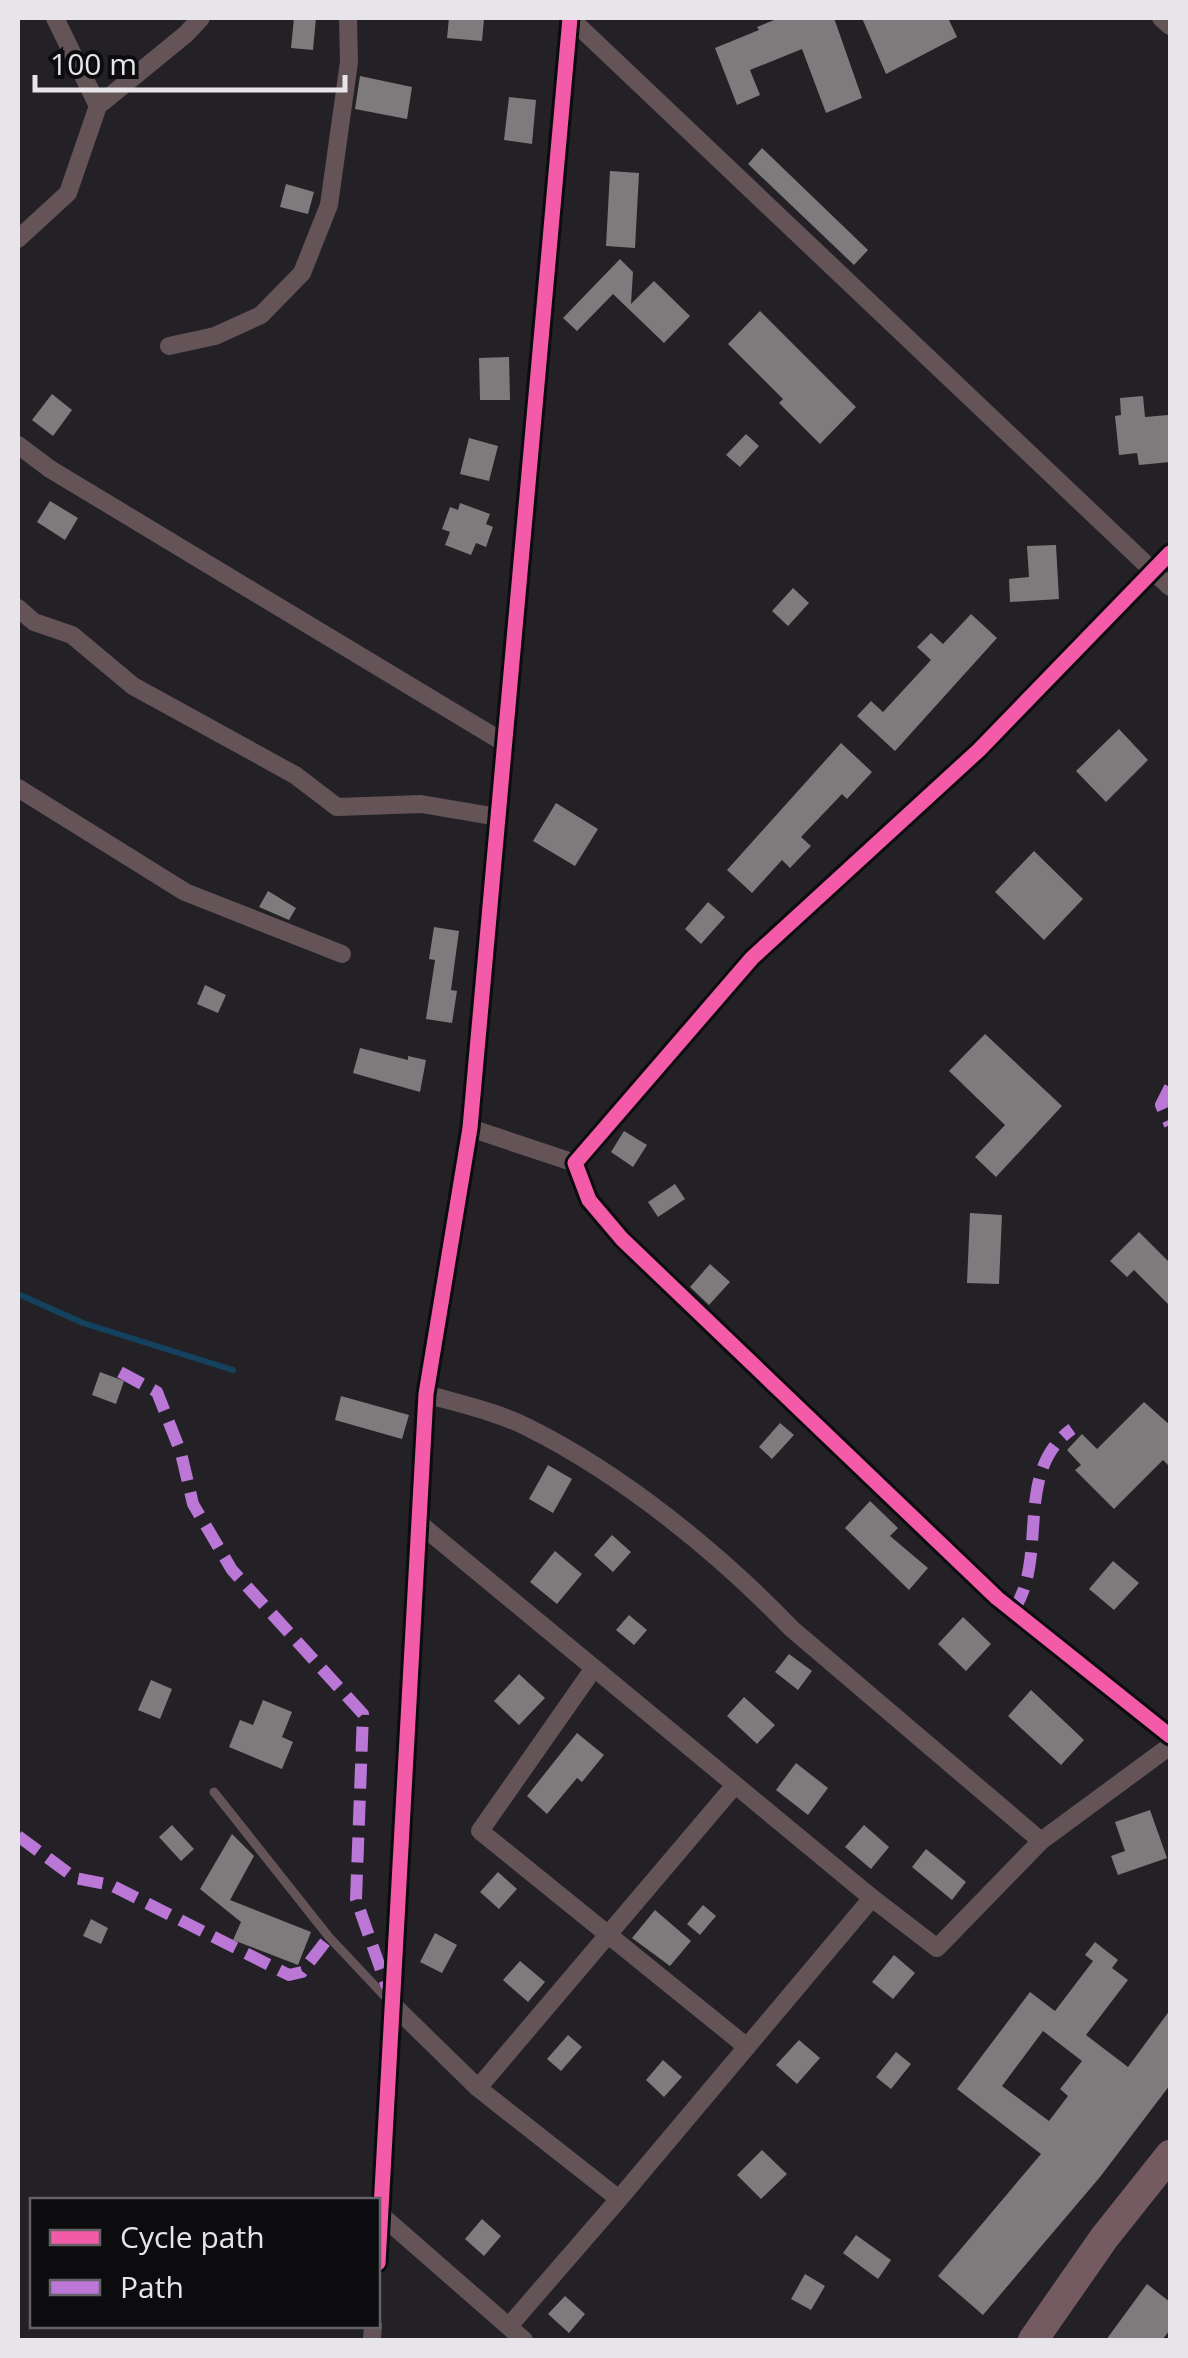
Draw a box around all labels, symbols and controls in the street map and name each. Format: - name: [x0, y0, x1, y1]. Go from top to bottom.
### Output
- scale bar: [35, 30, 345, 92]
- text: 100 m: [50, 43, 137, 84]
- legend: [30, 2198, 380, 2328]
- text: Cycle path: [120, 2216, 265, 2257]
- text: Path: [120, 2266, 184, 2307]

